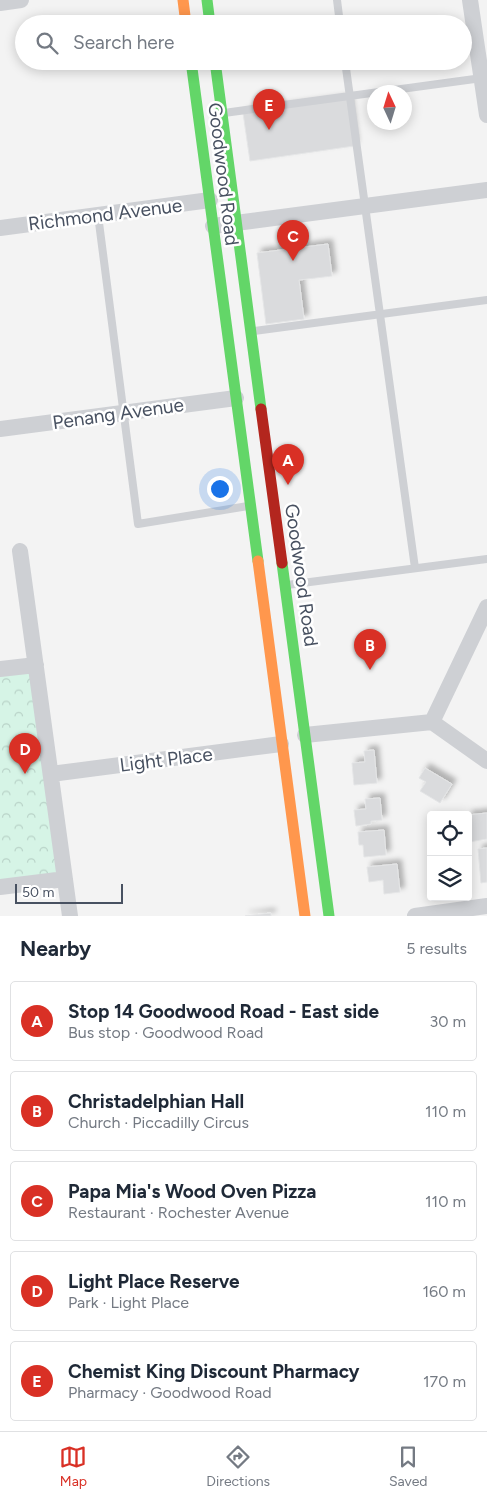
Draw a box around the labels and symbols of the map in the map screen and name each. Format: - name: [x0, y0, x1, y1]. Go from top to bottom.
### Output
- north arrow: [367, 85, 412, 130]
- pin: E: [253, 89, 285, 130]
- street label: Goodwood Road: [203, 101, 244, 247]
- street label: Richmond Avenue: [27, 194, 183, 235]
- pin: C: [277, 220, 309, 261]
- street label: Penang Avenue: [51, 393, 185, 434]
- pin: A: [272, 444, 304, 485]
- your location: [207, 476, 233, 502]
- street label: Goodwood Road: [280, 502, 323, 648]
- pin: B: [354, 629, 386, 670]
- pin: D: [9, 733, 41, 774]
- street label: Light Place: [118, 742, 214, 777]
- scale bar: [15, 881, 122, 904]

